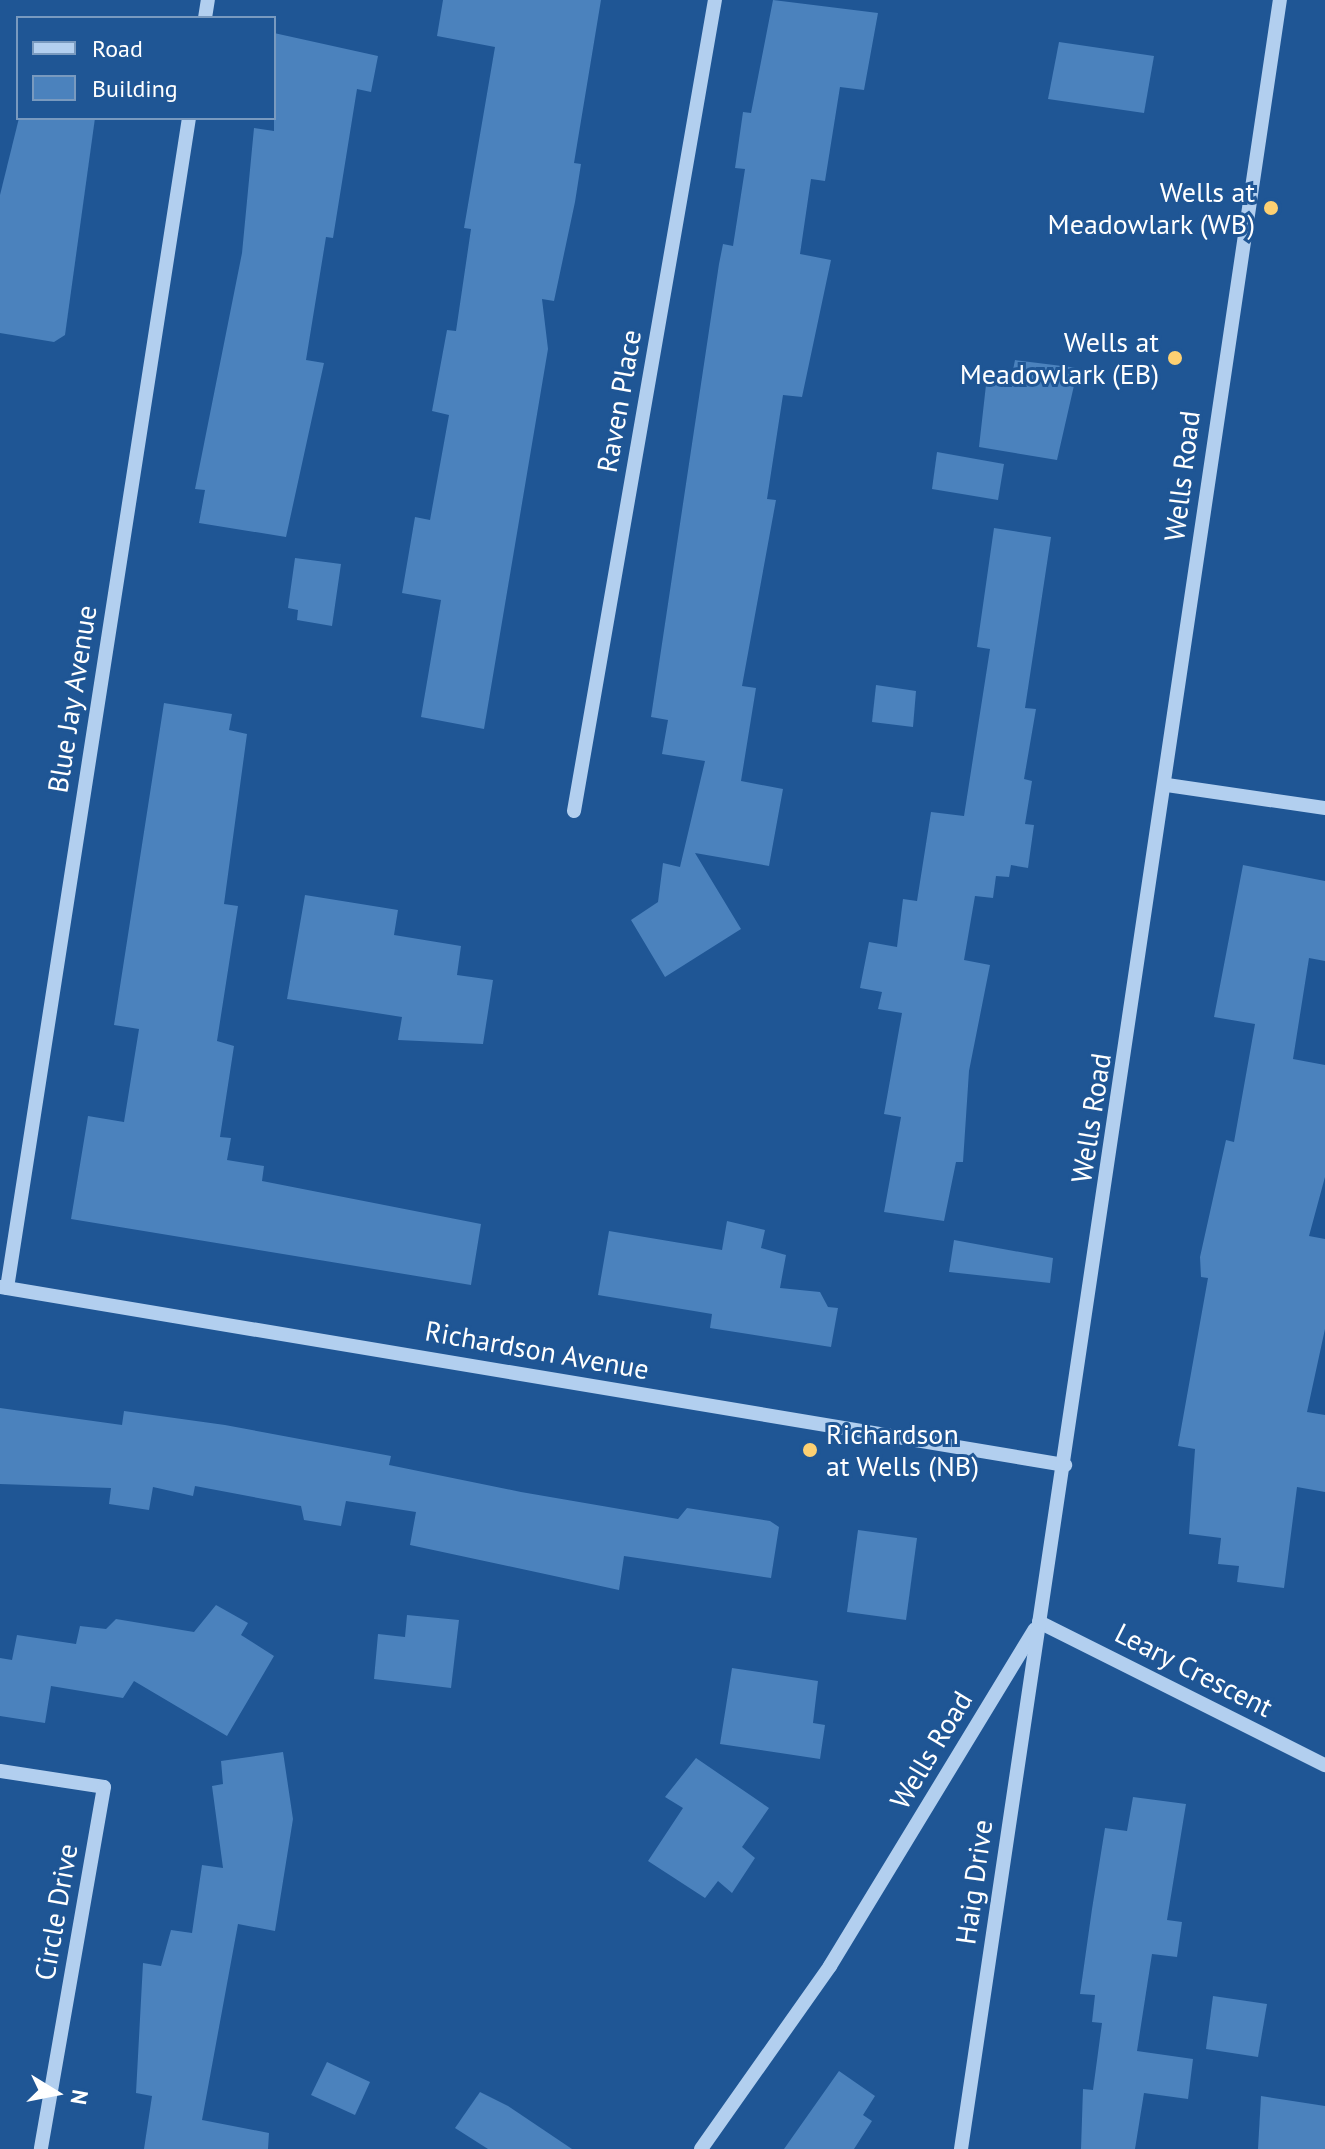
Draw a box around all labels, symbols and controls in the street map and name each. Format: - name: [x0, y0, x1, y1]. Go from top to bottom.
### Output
- legend: [16, 16, 276, 120]
- text: Road: [92, 33, 143, 64]
- text: Building: [92, 73, 178, 104]
- place label: Wells at Meadowlark (WB): [1047, 175, 1255, 241]
- marker: Wells at Meadowlark (WB): [1262, 199, 1280, 217]
- place label: Wells at Meadowlark (EB): [959, 325, 1159, 391]
- street label: Raven Place: [590, 327, 648, 475]
- marker: Wells at Meadowlark (EB): [1166, 349, 1184, 367]
- street label: Wells Road: [1157, 409, 1207, 543]
- street label: Blue Jay Avenue: [40, 602, 104, 796]
- street label: Wells Road: [1064, 1051, 1118, 1185]
- street label: Richardson Avenue: [422, 1314, 652, 1386]
- place label: Richardson at Wells (NB): [826, 1417, 980, 1483]
- marker: Richardson at Wells (NB): [801, 1441, 819, 1459]
- street label: Leary Crescent: [1109, 1616, 1279, 1724]
- street label: Wells Road: [883, 1685, 979, 1815]
- street label: Haig Drive: [949, 1818, 999, 1946]
- street label: Circle Drive: [27, 1841, 85, 1983]
- north arrow: [16, 2053, 96, 2133]
- text: N: [65, 2088, 95, 2107]

